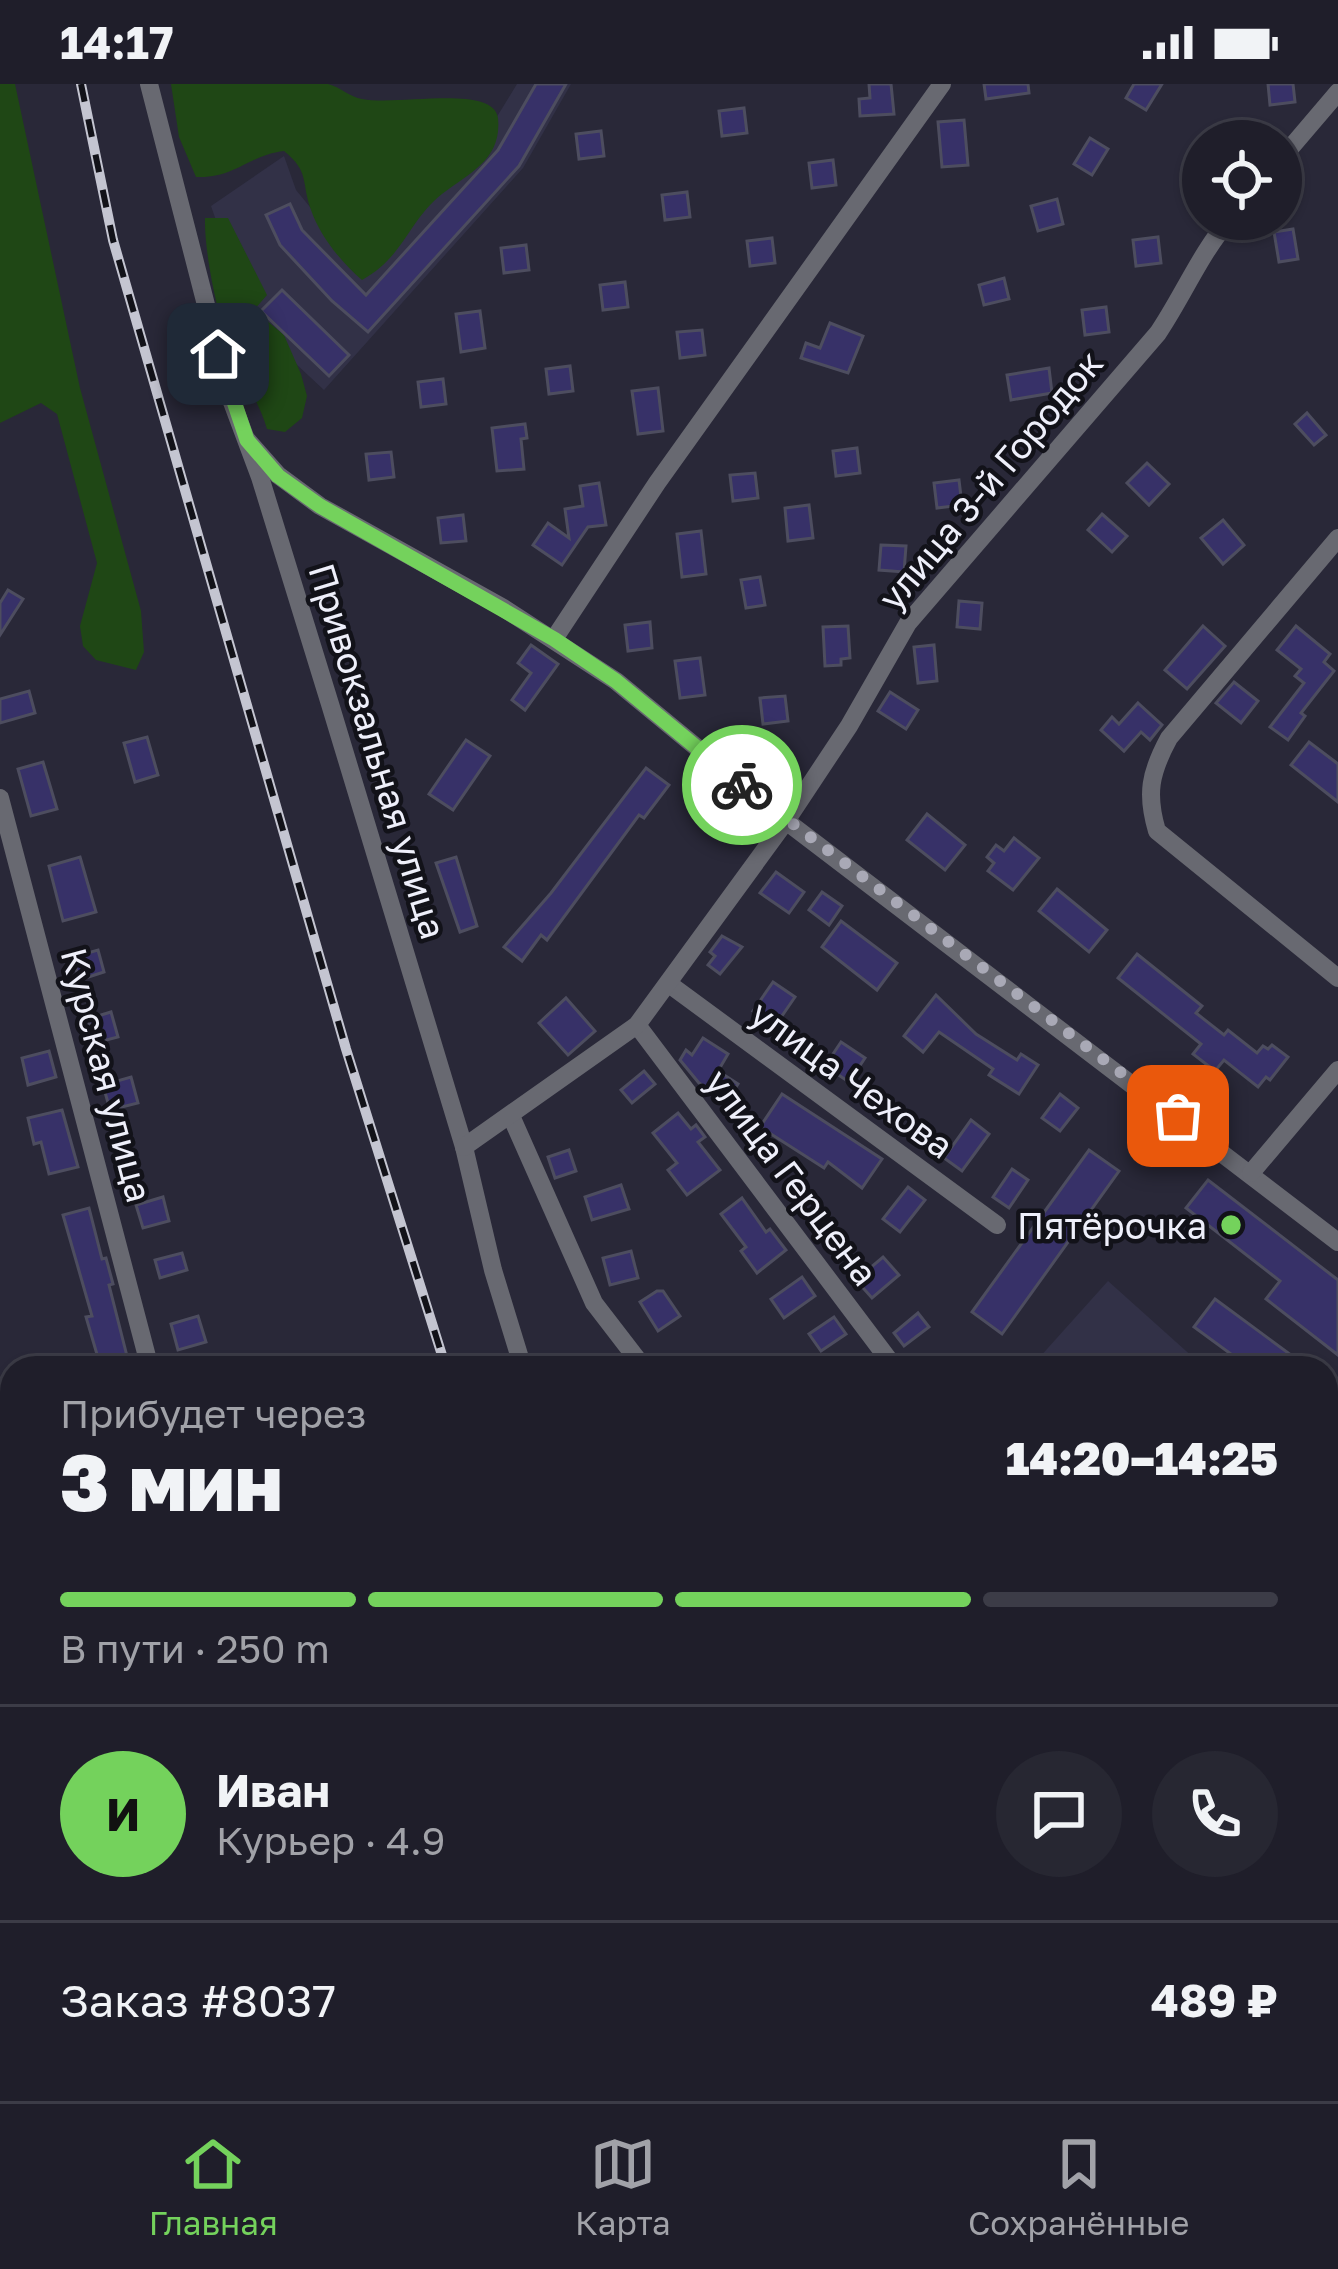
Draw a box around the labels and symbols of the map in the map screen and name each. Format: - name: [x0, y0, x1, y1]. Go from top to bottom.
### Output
- pin: [167, 303, 269, 405]
- street label: улица 3-й Городок: [869, 342, 1111, 618]
- street label: Привокзальная улица: [300, 558, 456, 944]
- courier: [682, 725, 802, 845]
- street label: Курская улица: [52, 943, 162, 1207]
- street label: улица Чехова: [742, 991, 962, 1167]
- street label: улица Герцена: [697, 1061, 887, 1293]
- pin: [1127, 1065, 1229, 1167]
- place label: Пятёрочка: [1017, 1204, 1207, 1247]
- marker: Пятёрочка: [1218, 1212, 1244, 1238]

